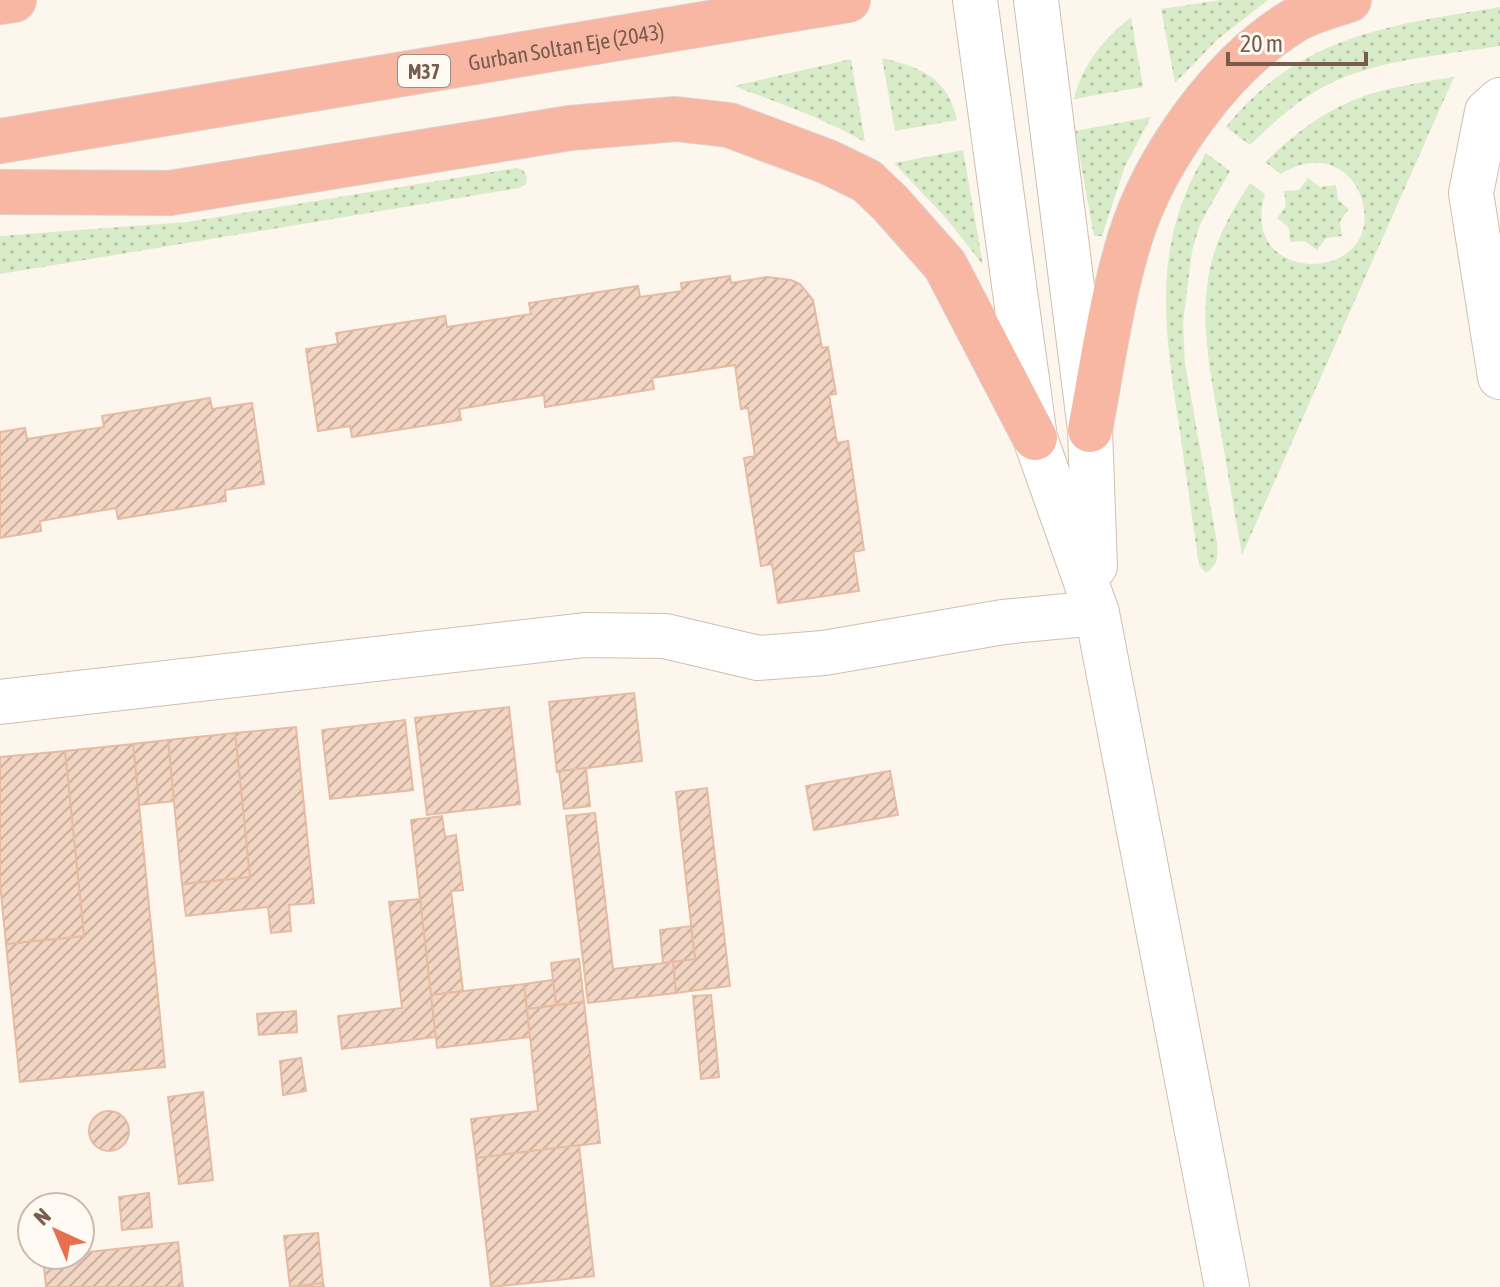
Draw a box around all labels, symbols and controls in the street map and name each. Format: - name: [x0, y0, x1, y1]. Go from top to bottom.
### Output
- scale bar: [1228, 16, 1366, 66]
- street label: Gurban Soltan Eje (2043): [466, 18, 666, 76]
- text: 20 m: [1240, 30, 1283, 57]
- road number: M37: [398, 55, 450, 87]
- north arrow: [16, 1191, 96, 1271]
- text: N: [28, 1203, 56, 1230]

